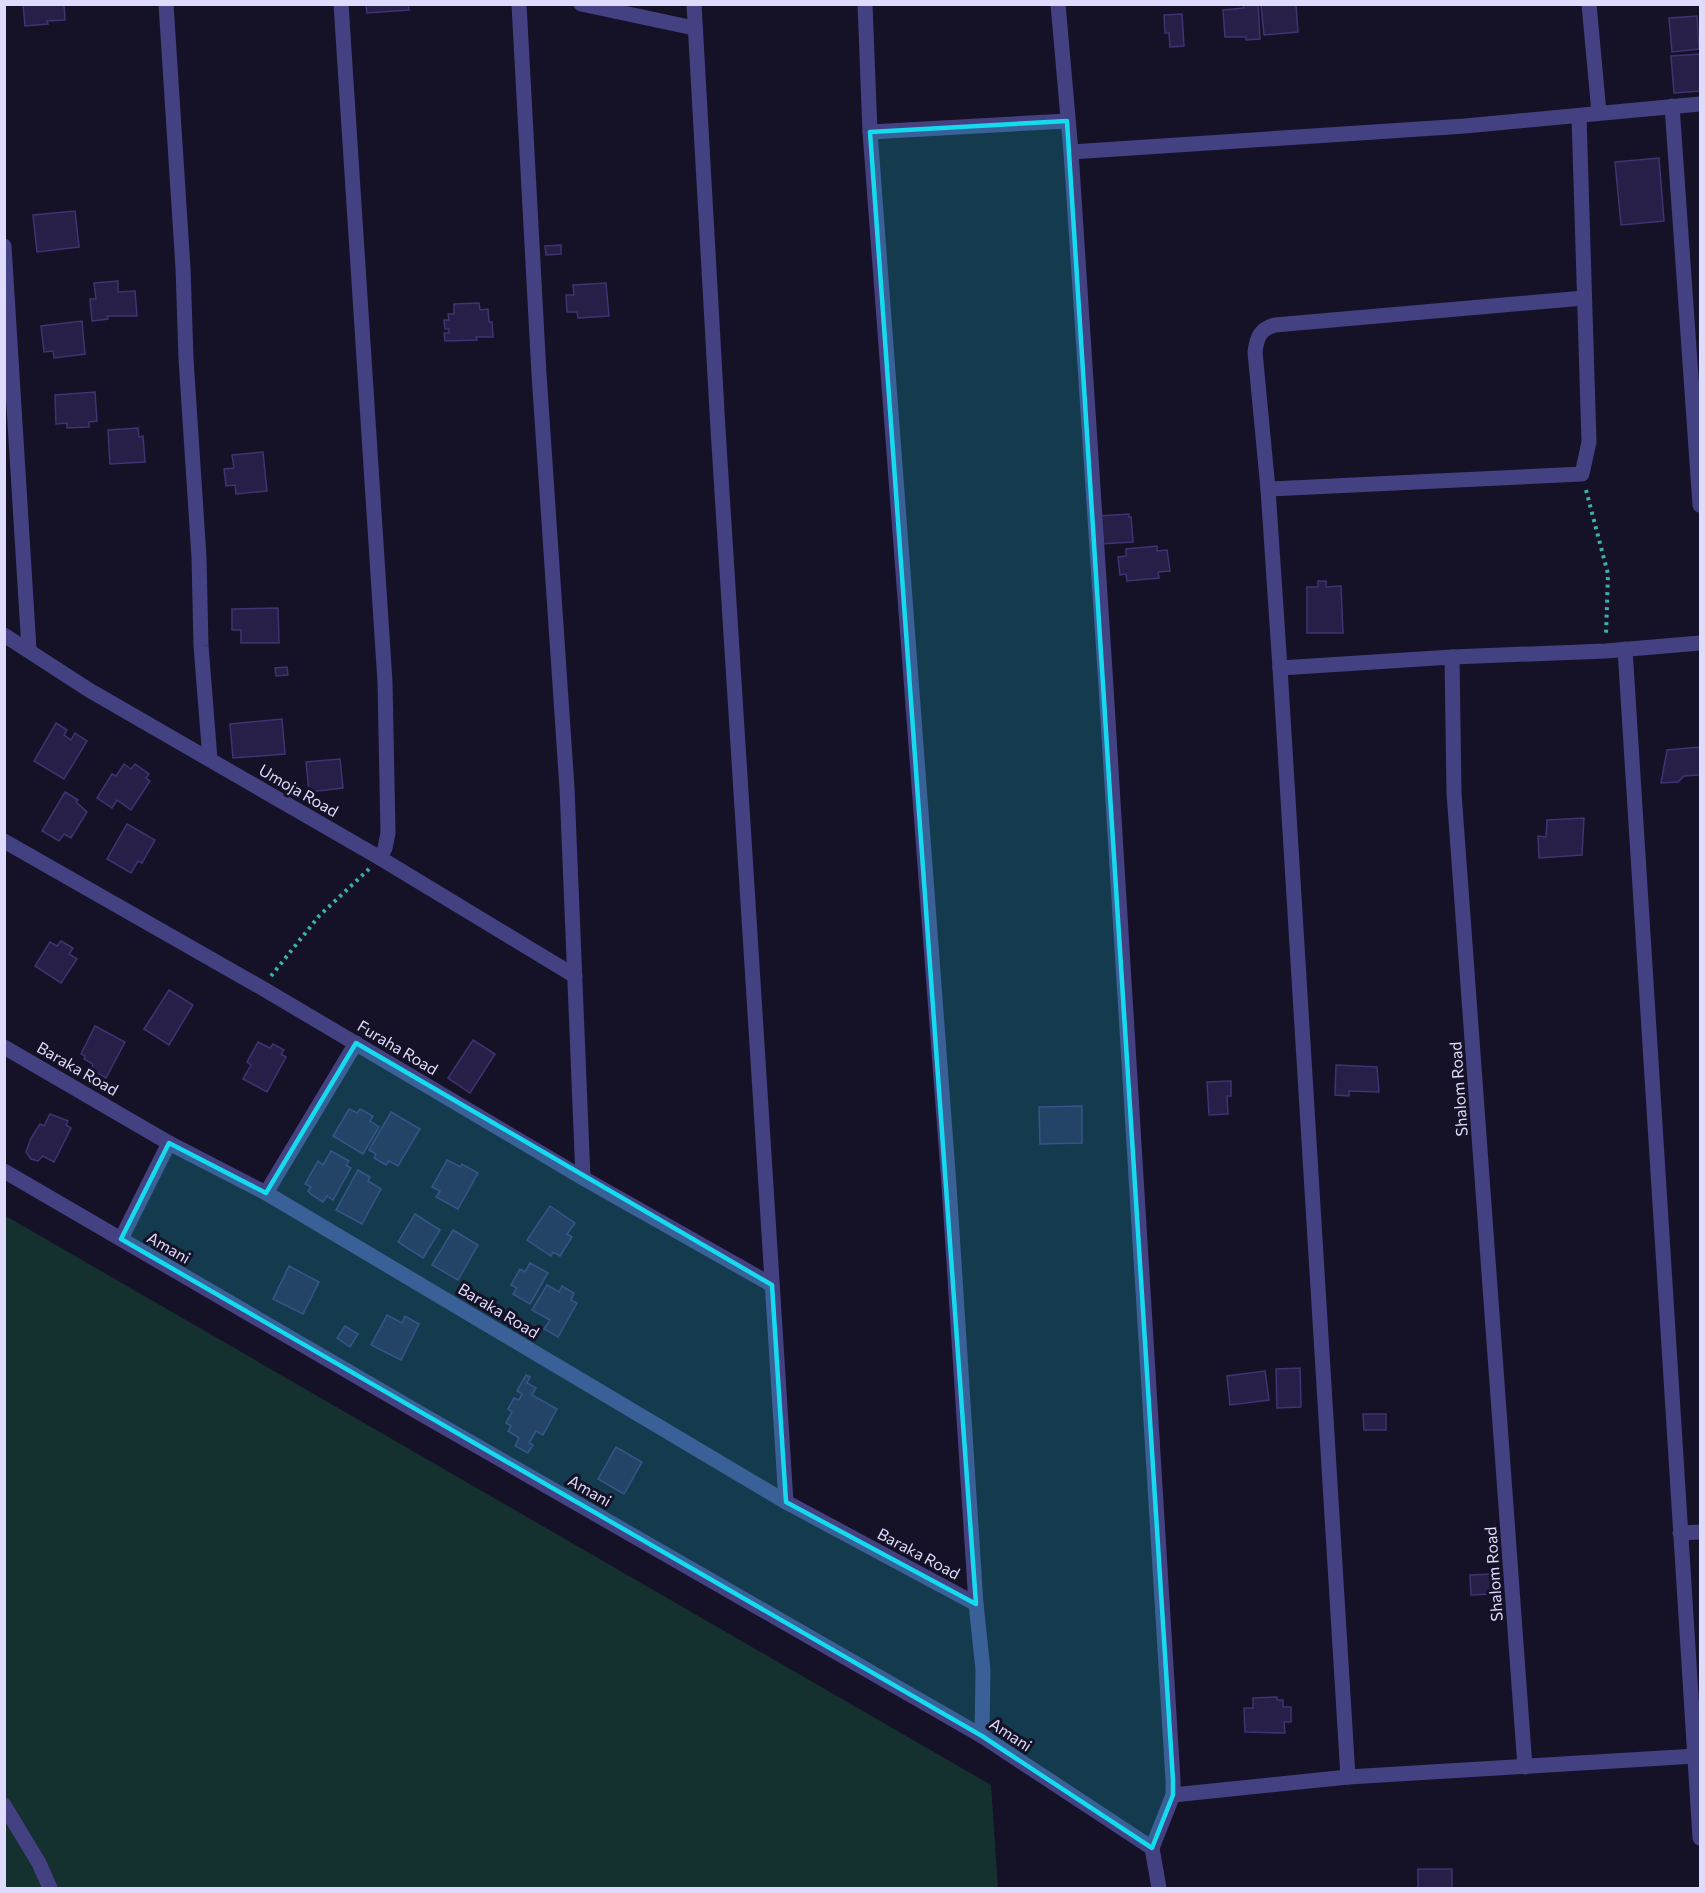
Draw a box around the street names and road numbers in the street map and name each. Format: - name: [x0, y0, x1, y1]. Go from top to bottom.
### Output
- street label: Umoja Road: [256, 760, 342, 820]
- street label: Furaha Road: [354, 1016, 442, 1078]
- street label: Baraka Road: [34, 1037, 122, 1099]
- street label: Shalom Road: [1445, 1041, 1471, 1137]
- street label: Amani: [144, 1227, 194, 1267]
- street label: Baraka Road: [455, 1278, 543, 1342]
- street label: Amani: [565, 1470, 615, 1510]
- street label: Baraka Road: [874, 1523, 964, 1583]
- street label: Shalom Road: [1480, 1526, 1506, 1622]
- street label: Amani: [986, 1713, 1036, 1755]

